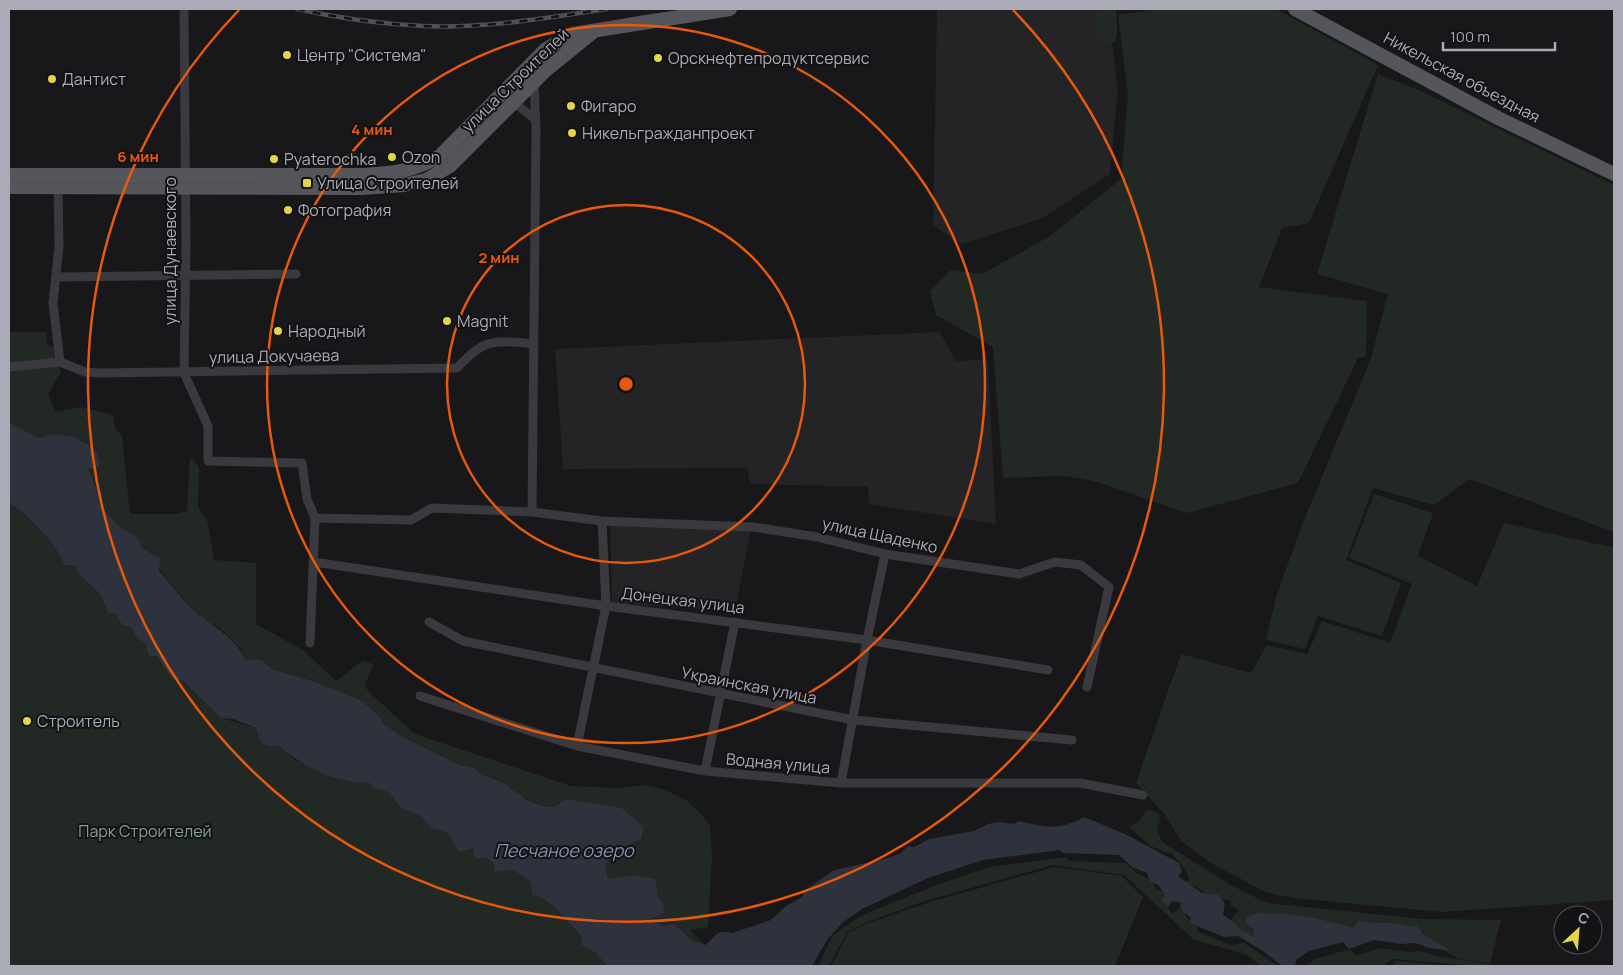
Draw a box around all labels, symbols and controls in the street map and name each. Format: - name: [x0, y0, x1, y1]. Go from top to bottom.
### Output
- scale bar: [1443, 20, 1556, 52]
- street label: улица Строителей: [457, 23, 573, 137]
- street label: Никельская объездная: [1380, 26, 1544, 128]
- text: 100 m: [1450, 26, 1490, 47]
- place label: Центр "Система": [297, 44, 427, 66]
- place label: Орскнефтепродуктсервис: [668, 47, 870, 69]
- marker: Центр "Система": [281, 49, 293, 61]
- marker: Орскнефтепродуктсервис: [652, 52, 664, 64]
- place label: Дантист: [62, 68, 126, 90]
- marker: Дантист: [46, 73, 58, 85]
- place label: Фигаро: [581, 95, 636, 117]
- marker: Фигаро: [565, 100, 577, 112]
- text: 4 мин: [351, 119, 393, 140]
- place label: Никельгражданпроект: [582, 122, 755, 144]
- marker: Никельгражданпроект: [566, 127, 578, 139]
- text: 6 мин: [117, 146, 159, 167]
- place label: Ozon: [402, 146, 440, 168]
- place label: Pyaterochka: [284, 148, 376, 170]
- marker: Ozon: [386, 151, 398, 163]
- marker: Pyaterochka: [268, 153, 280, 165]
- place label: Улица Строителей: [317, 172, 459, 194]
- street label: улица Дунаевского: [159, 177, 181, 325]
- marker: Улица Строителей: [301, 177, 313, 189]
- place label: Фотография: [298, 199, 391, 221]
- marker: Фотография: [282, 204, 294, 216]
- text: 2 мин: [478, 247, 520, 268]
- place label: Magnit: [457, 310, 508, 332]
- marker: Magnit: [441, 315, 453, 327]
- place label: Народный: [288, 320, 366, 342]
- marker: Народный: [272, 325, 284, 337]
- street label: улица Докучаева: [209, 344, 339, 368]
- centre of rings: [617, 375, 635, 393]
- street label: улица Щаденко: [820, 512, 940, 558]
- street label: Донецкая улица: [620, 582, 746, 618]
- street label: Украинская улица: [679, 661, 819, 709]
- place label: Строитель: [37, 710, 120, 732]
- marker: Строитель: [21, 715, 33, 727]
- street label: Водная улица: [725, 747, 831, 779]
- park label: Парк Строителей: [78, 820, 212, 842]
- water label: Песчаное озеро: [494, 838, 635, 862]
- north arrow: [1553, 905, 1603, 955]
- text: С: [1575, 907, 1593, 929]

